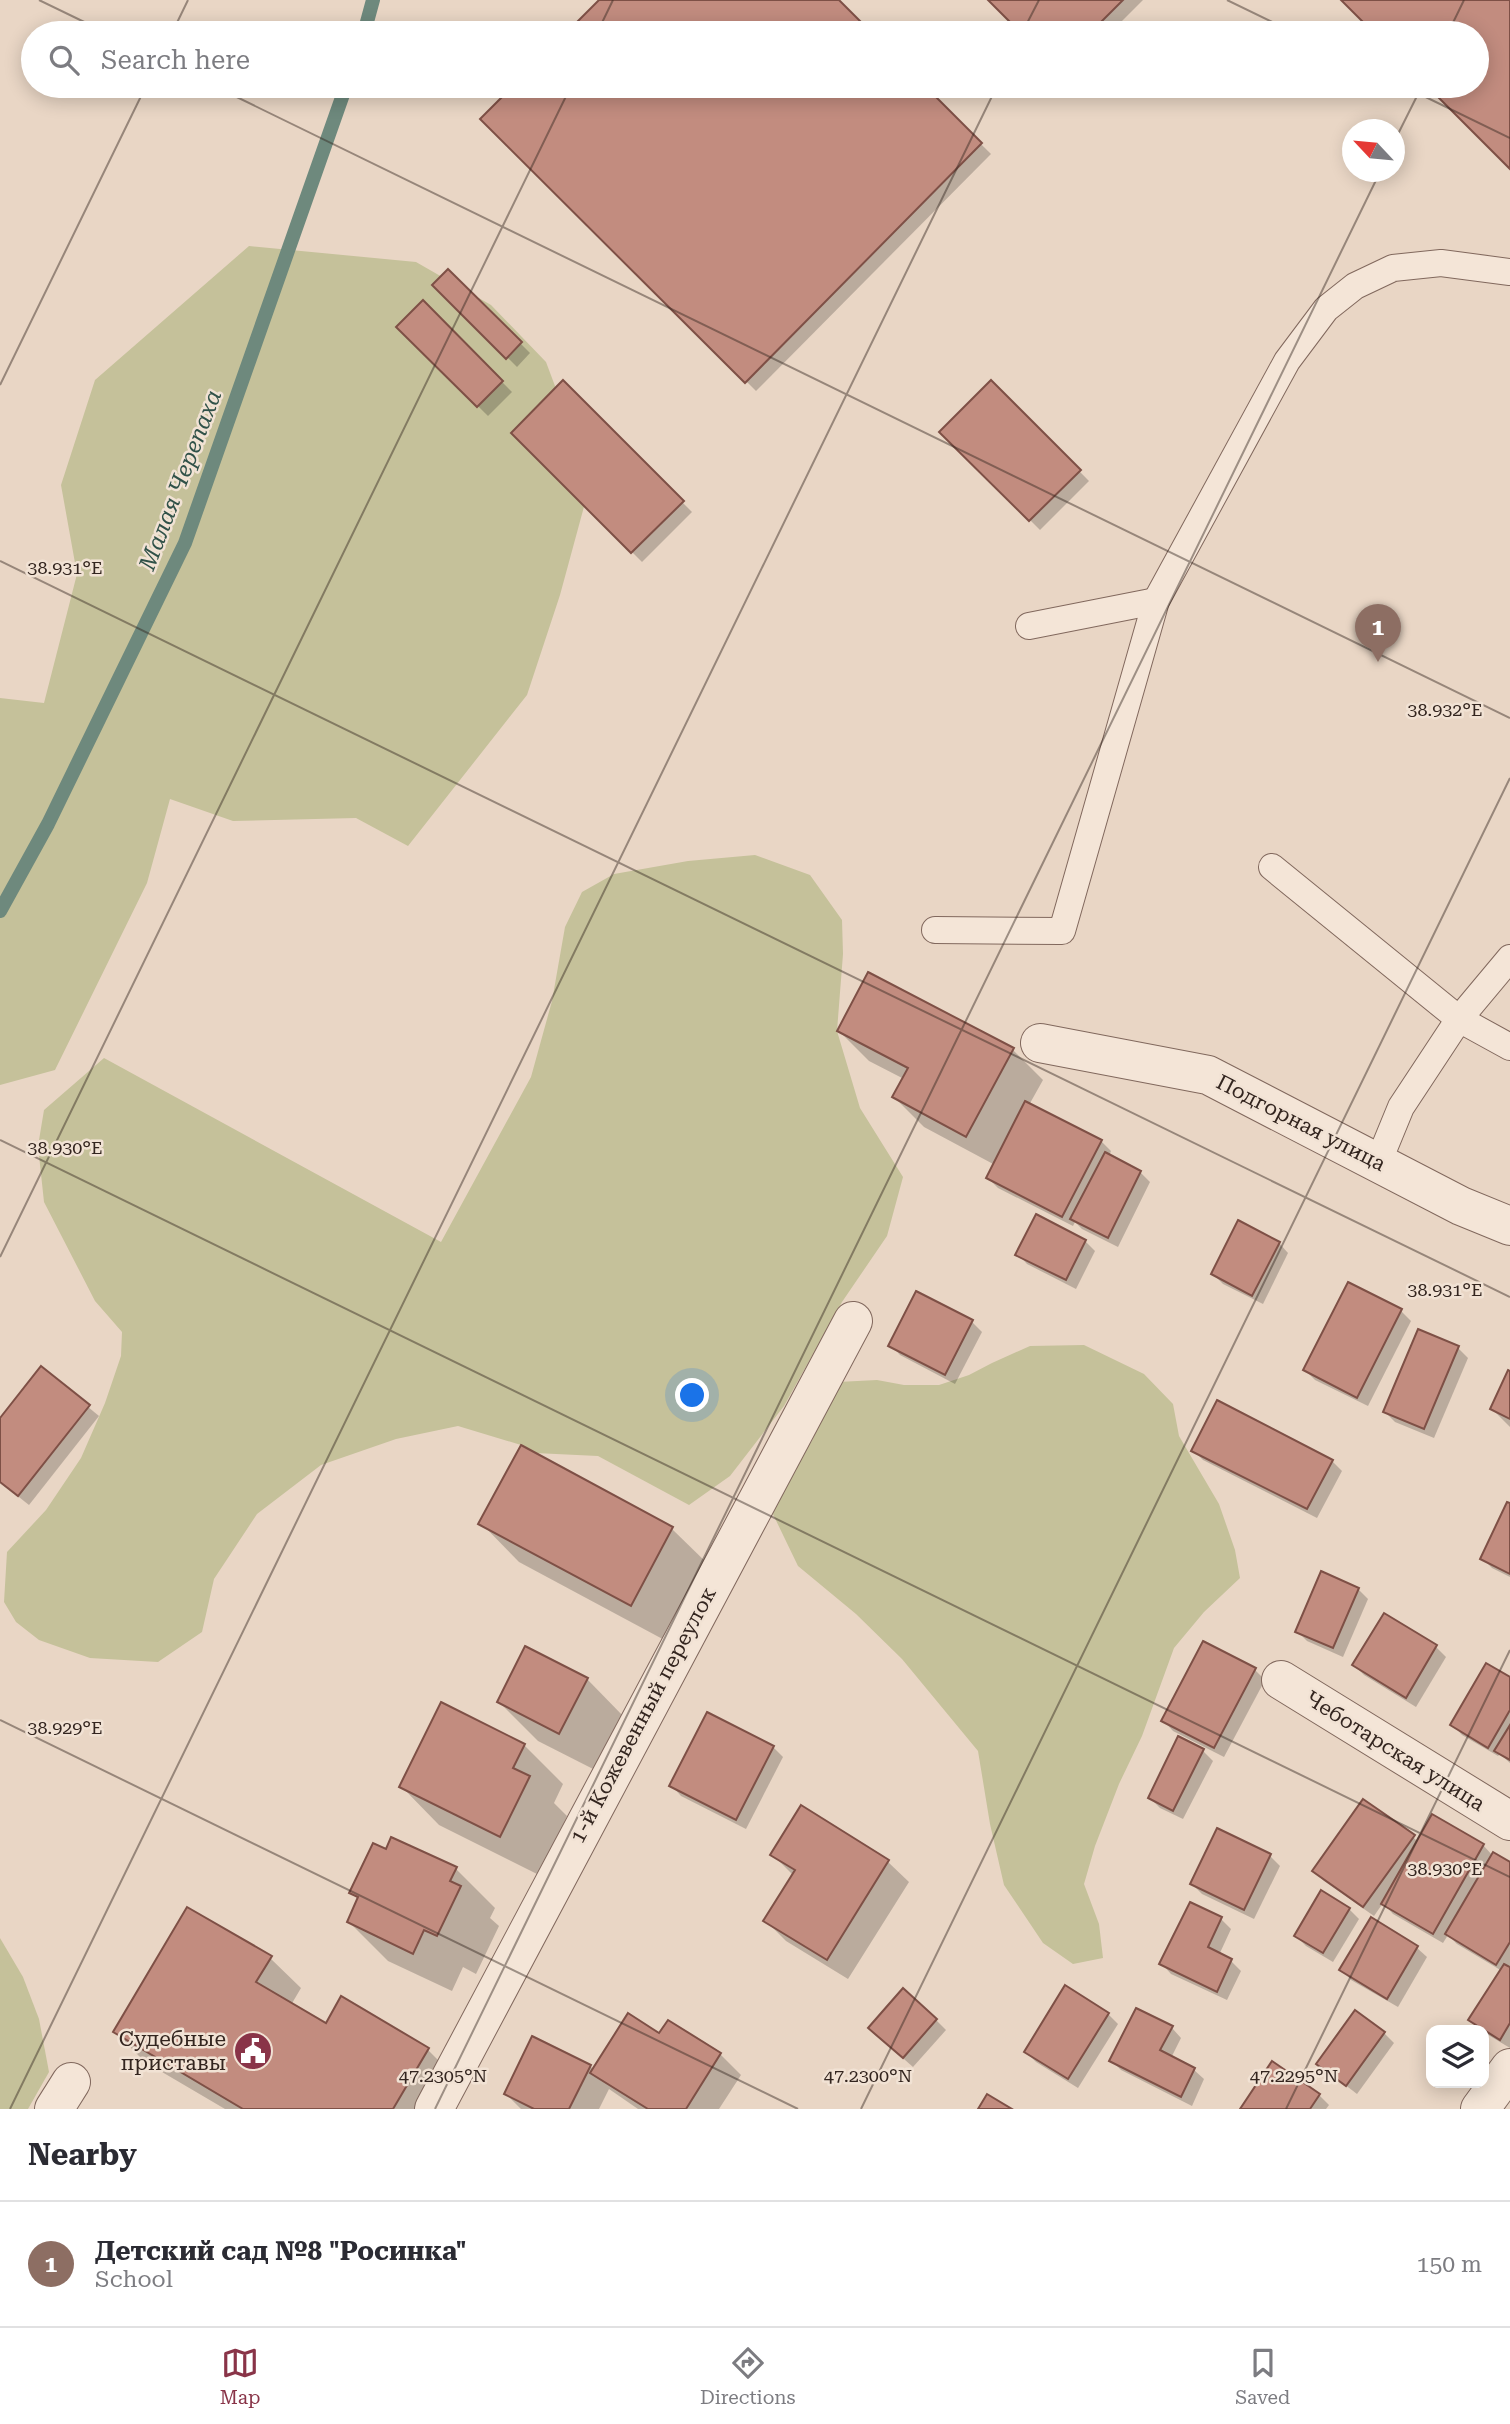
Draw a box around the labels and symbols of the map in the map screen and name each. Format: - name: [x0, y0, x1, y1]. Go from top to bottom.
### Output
- north arrow: [1342, 119, 1405, 182]
- water label: Малая Черепаха: [133, 386, 227, 575]
- text: 38.931°E: [27, 557, 103, 578]
- pin: 1: [1355, 604, 1401, 662]
- text: 38.932°E: [1407, 699, 1483, 720]
- street label: Подгорная улица: [1212, 1070, 1390, 1176]
- text: 38.930°E: [27, 1137, 103, 1158]
- text: 38.931°E: [1407, 1279, 1483, 1300]
- your location: [675, 1378, 709, 1412]
- street label: 1-й Кожевенный переулок: [565, 1583, 721, 1847]
- street label: Чеботарская улица: [1301, 1686, 1490, 1816]
- text: 38.929°E: [27, 1717, 103, 1738]
- text: 38.930°E: [1407, 1858, 1483, 1879]
- place label: Судебные приставы: [119, 2027, 226, 2075]
- public building icon: Судебные приставы: [232, 2030, 274, 2072]
- text: 47.2305°N: [399, 2065, 487, 2086]
- text: 47.2300°N: [824, 2065, 912, 2086]
- text: 47.2295°N: [1250, 2065, 1338, 2086]

